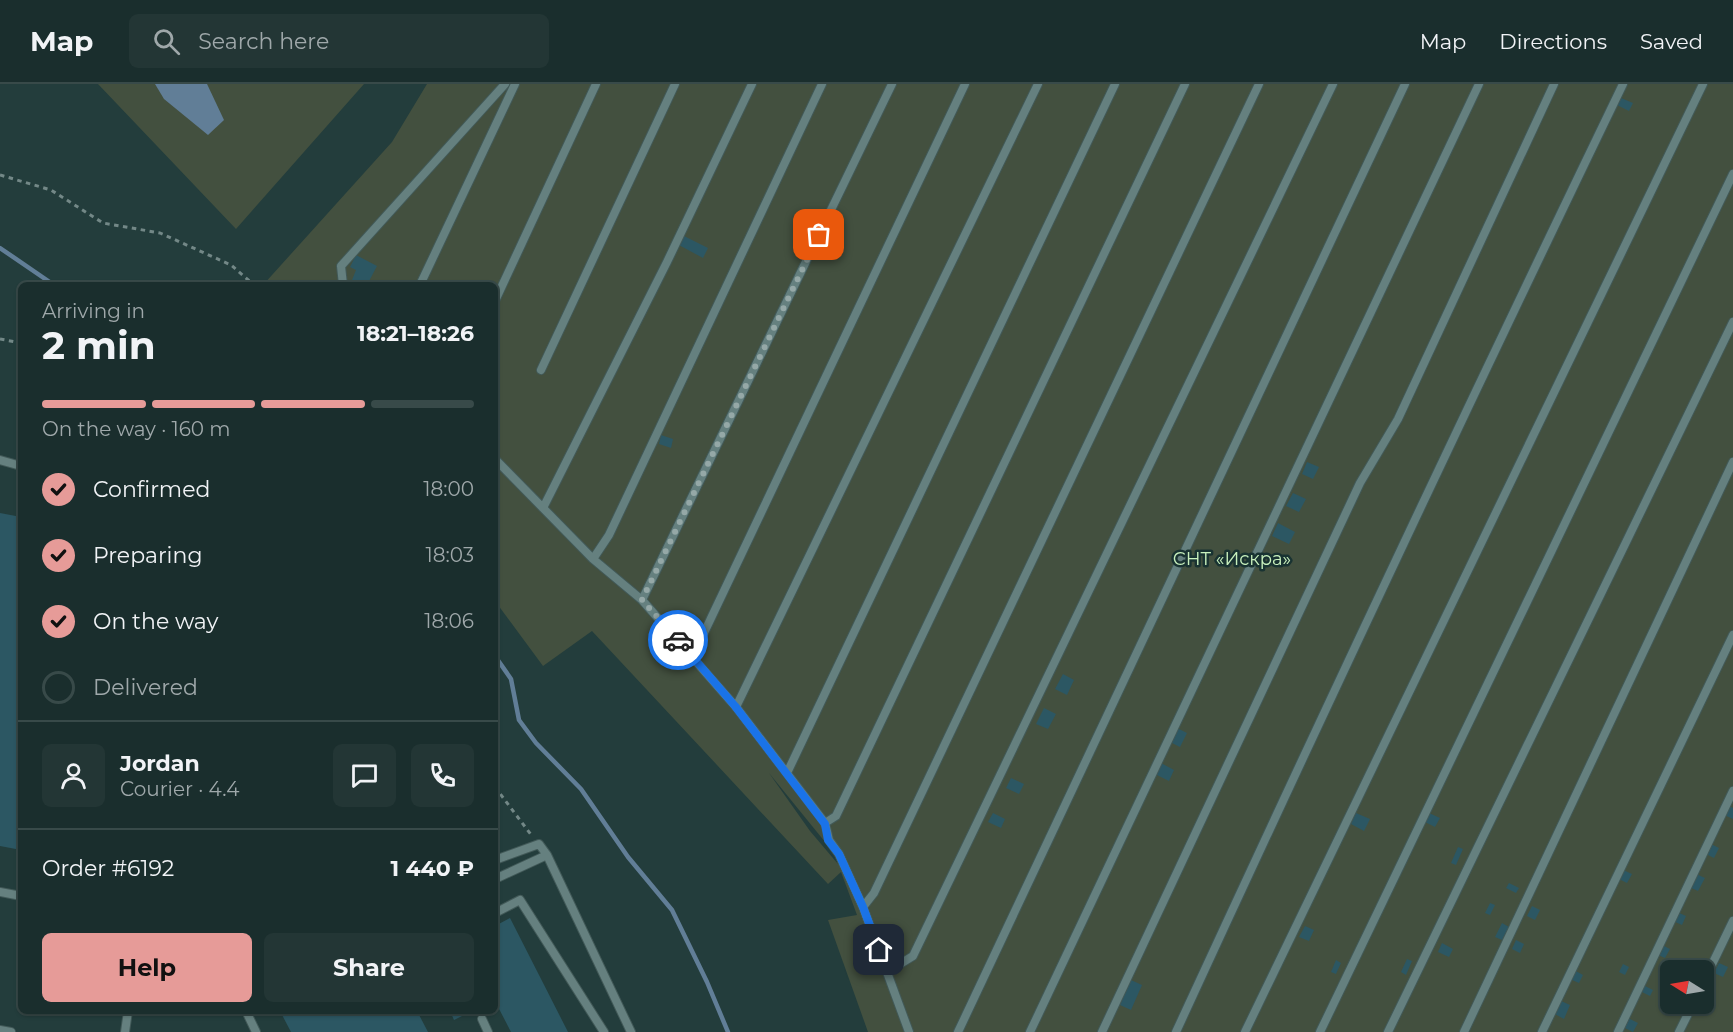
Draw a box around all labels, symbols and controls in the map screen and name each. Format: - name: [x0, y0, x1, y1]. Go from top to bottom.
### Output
- search box: [129, 14, 549, 68]
- text: Map: [30, 24, 93, 58]
- icon: search: [150, 25, 183, 58]
- text: Search here: [198, 28, 329, 55]
- text: Map: [1420, 29, 1466, 54]
- text: Directions: [1499, 29, 1607, 54]
- text: Saved: [1640, 29, 1703, 54]
- pin: [793, 209, 844, 260]
- icon: bag: [802, 218, 835, 251]
- text: Arriving in: [42, 299, 145, 323]
- text: 18:21–18:26: [357, 320, 474, 347]
- text: 2 min: [42, 321, 156, 369]
- text: On the way · 160 m: [42, 417, 231, 441]
- icon: check: [42, 473, 75, 506]
- text: Confirmed: [93, 476, 210, 503]
- text: 18:00: [423, 477, 474, 501]
- icon: check: [42, 539, 75, 572]
- text: Preparing: [93, 542, 202, 569]
- text: 18:03: [425, 543, 474, 567]
- park label: СНТ «Искра»: [1173, 548, 1291, 570]
- icon: check: [42, 605, 75, 638]
- text: On the way: [93, 608, 218, 635]
- text: 18:06: [424, 609, 474, 633]
- courier: [648, 610, 708, 670]
- icon: car: [662, 624, 695, 657]
- text: Delivered: [93, 674, 198, 701]
- button: person: [42, 744, 105, 807]
- button: chat: [333, 744, 396, 807]
- button: phone: [411, 744, 474, 807]
- text: Jordan: [120, 750, 200, 777]
- text: Courier · 4.4: [120, 777, 239, 801]
- text: Order #6192: [42, 855, 174, 882]
- text: 1 440 ₽: [391, 855, 474, 882]
- pin: [853, 924, 904, 975]
- button: Help: [42, 933, 252, 1002]
- button: Share: [264, 933, 474, 1002]
- icon: home: [862, 933, 895, 966]
- north arrow: [1660, 960, 1714, 1014]
- map controls: [1660, 960, 1714, 1014]

